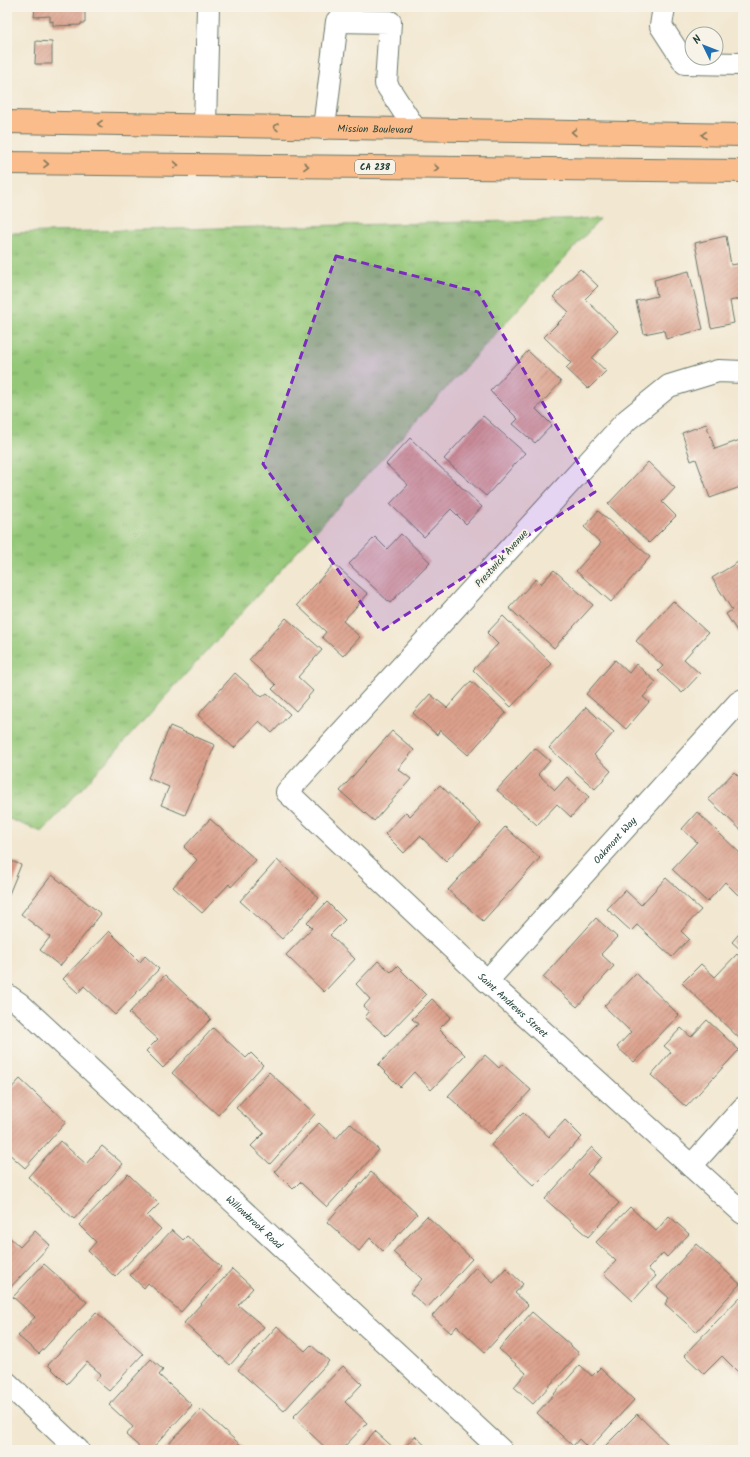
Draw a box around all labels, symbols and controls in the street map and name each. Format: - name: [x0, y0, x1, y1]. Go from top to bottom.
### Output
- north arrow: [684, 26, 724, 66]
- text: N: [688, 31, 706, 49]
- one-way arrow: [97, 119, 103, 128]
- street label: Mission Boulevard: [337, 121, 414, 138]
- one-way arrow: [273, 123, 279, 131]
- one-way arrow: [571, 128, 577, 136]
- one-way arrow: [701, 130, 707, 139]
- one-way arrow: [43, 160, 49, 168]
- road number: CA 238: [355, 160, 395, 174]
- one-way arrow: [173, 161, 179, 169]
- one-way arrow: [303, 162, 309, 170]
- one-way arrow: [433, 164, 439, 172]
- street label: Prestwick Avenue: [471, 526, 532, 591]
- street label: Oakmont Way: [590, 813, 641, 868]
- street label: Saint Andrews Street: [474, 969, 552, 1042]
- street label: Willowbrook Road: [222, 1192, 287, 1254]

